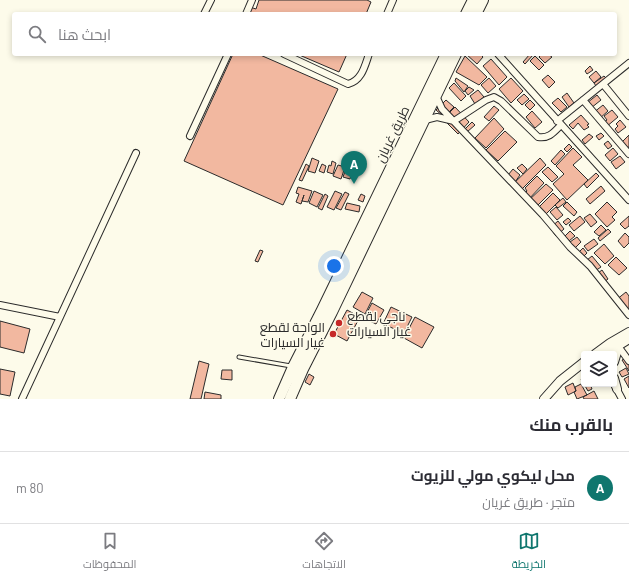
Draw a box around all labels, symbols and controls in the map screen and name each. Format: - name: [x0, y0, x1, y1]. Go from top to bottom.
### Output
- search box: [12, 12, 617, 56]
- icon: search: [26, 23, 48, 45]
- text: ابحث هنا: [58, 25, 111, 43]
- street label: طريق غريان: [371, 103, 413, 165]
- pin: A: [341, 151, 367, 184]
- your location: [324, 256, 344, 276]
- place label: ناجي لقطع غيار السيارات: [347, 308, 411, 339]
- marker: ناجي لقطع غيار السيارات: [334, 318, 344, 328]
- place label: الواحة لقطع غيار السيارات: [260, 319, 325, 350]
- marker: الواحة لقطع غيار السيارات: [328, 329, 338, 339]
- map controls: [581, 351, 617, 387]
- button: layers: [581, 351, 617, 387]
- text: بالقرب منك: [529, 414, 613, 434]
- text: محل ليكوي مولي للزيوت: [411, 466, 575, 484]
- text: 80 m: [16, 480, 44, 496]
- text: A: [596, 480, 604, 496]
- text: متجر · طريق غريان: [482, 494, 575, 510]
- tab: المحفوظات: [83, 530, 136, 574]
- tab: الاتجاهات: [302, 530, 346, 574]
- tab: الخريطة: [512, 530, 546, 574]

